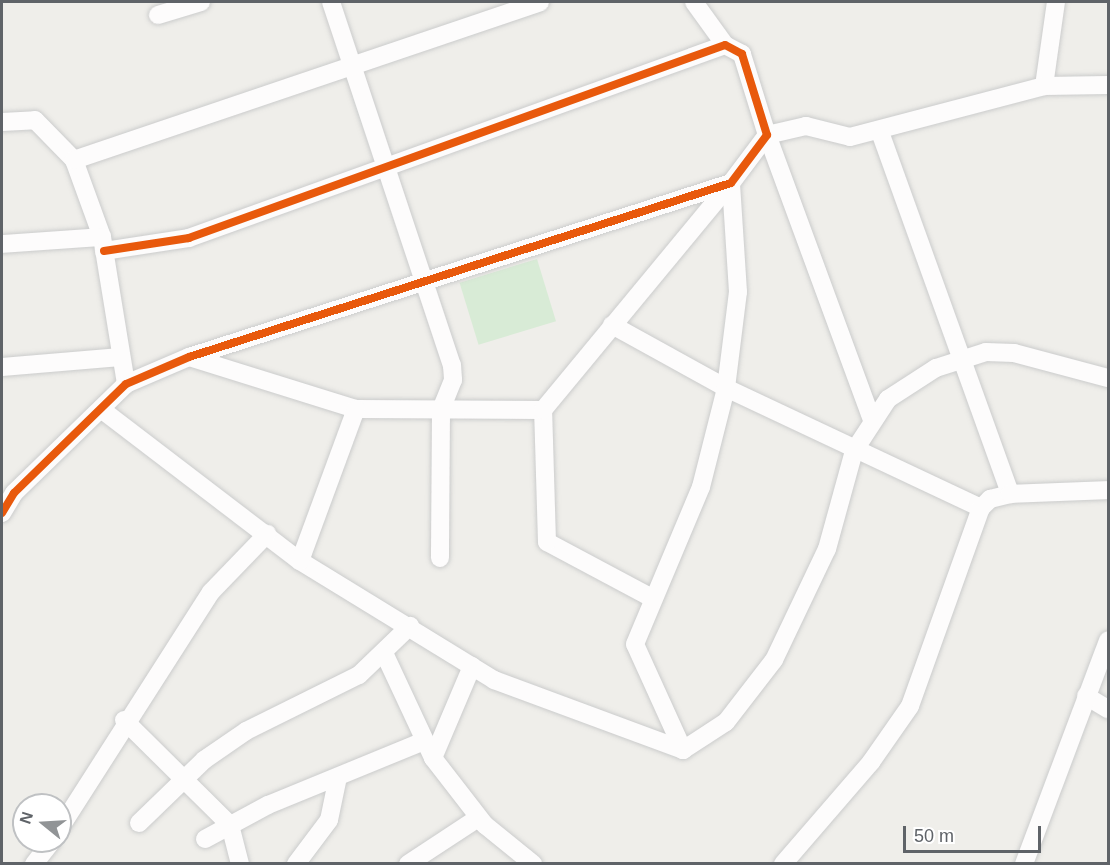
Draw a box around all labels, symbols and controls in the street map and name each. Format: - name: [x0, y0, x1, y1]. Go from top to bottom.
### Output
- north arrow: [12, 793, 72, 853]
- text: N: [16, 810, 36, 826]
- scale bar: [906, 814, 1044, 852]
- text: 50 m: [914, 826, 954, 846]

